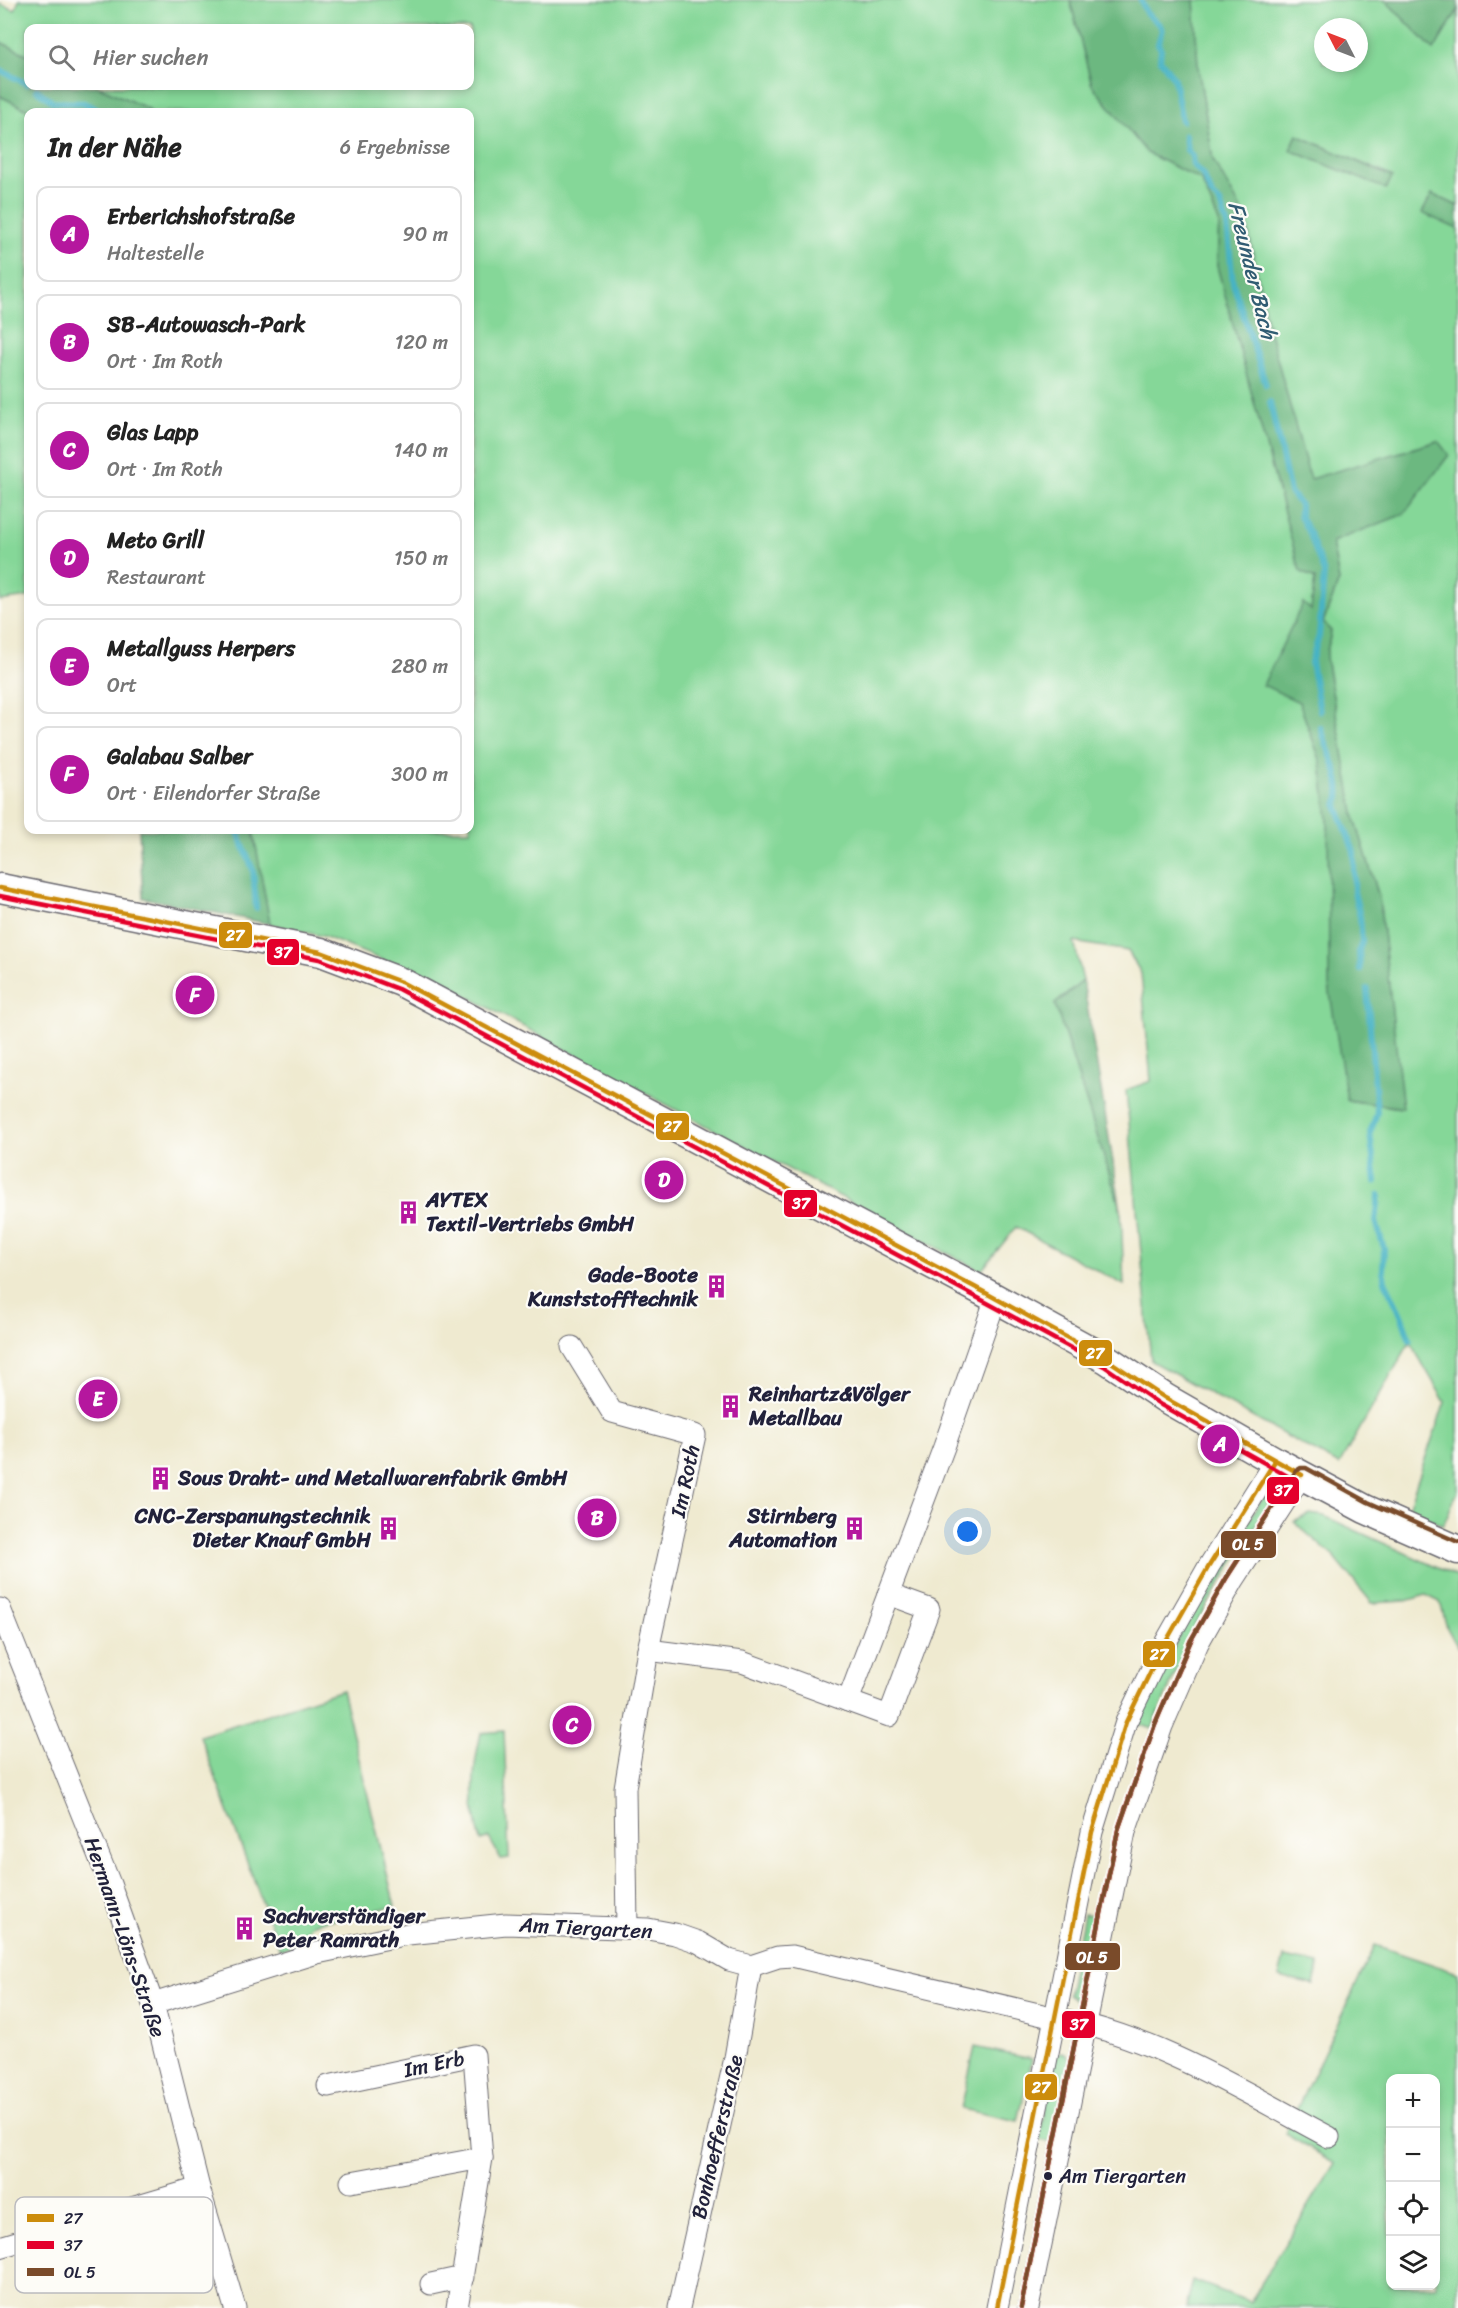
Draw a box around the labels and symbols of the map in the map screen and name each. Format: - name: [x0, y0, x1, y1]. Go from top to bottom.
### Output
- north arrow: [1314, 18, 1368, 72]
- water label: Freunder Bach: [1217, 197, 1289, 345]
- line badge: 27: [218, 921, 253, 949]
- text: 27: [225, 921, 246, 950]
- line badge: 37: [266, 938, 300, 966]
- text: 37: [273, 938, 294, 967]
- pin: F: [176, 972, 214, 1018]
- line badge: 27: [655, 1112, 690, 1141]
- text: 27: [662, 1112, 683, 1141]
- pin: D: [644, 1158, 684, 1202]
- place label: AYTEX Textil-Vertriebs GmbH: [425, 1181, 635, 1243]
- line badge: 37: [783, 1189, 818, 1218]
- text: 37: [791, 1189, 812, 1218]
- building icon: AYTEX Textil-Vertriebs GmbH: [395, 1199, 421, 1225]
- place label: Gade-Boote Kunststofftechnik: [527, 1256, 699, 1318]
- building icon: Gade-Boote Kunststofftechnik: [703, 1274, 729, 1300]
- line badge: 27: [1078, 1339, 1113, 1367]
- text: 27: [1085, 1339, 1106, 1368]
- place label: Reinhartz&Völger Metallbau: [748, 1375, 912, 1437]
- pin: E: [78, 1376, 118, 1422]
- building icon: Reinhartz&Völger Metallbau: [718, 1393, 744, 1419]
- pin: A: [1200, 1422, 1240, 1466]
- street label: Im Roth: [659, 1441, 711, 1522]
- place label: Sous Draht- und Metallwarenfabrik GmbH: [177, 1459, 568, 1497]
- building icon: Sous Draht- und Metallwarenfabrik GmbH: [147, 1465, 173, 1491]
- line badge: 37: [1266, 1476, 1300, 1505]
- text: 37: [1273, 1476, 1294, 1505]
- pin: B: [578, 1496, 616, 1540]
- place label: CNC-Zerspanungstechnik Dieter Knauf GmbH: [134, 1497, 371, 1559]
- place label: Stirnberg Automation: [728, 1497, 838, 1559]
- building icon: CNC-Zerspanungstechnik Dieter Knauf GmbH: [376, 1515, 402, 1541]
- building icon: Stirnberg Automation: [842, 1515, 868, 1541]
- your location: [953, 1517, 982, 1546]
- line badge: OL 5: [1220, 1530, 1277, 1559]
- text: OL 5: [1231, 1530, 1264, 1559]
- line badge: 27: [1142, 1640, 1176, 1668]
- text: 27: [1149, 1640, 1170, 1669]
- pin: C: [552, 1702, 592, 1748]
- street label: Hermann-Löns-Straße: [73, 1831, 177, 2043]
- place label: Sachverständiger Peter Ramrath: [262, 1897, 427, 1959]
- street label: Am Tiergarten: [517, 1905, 654, 1950]
- building icon: Sachverständiger Peter Ramrath: [232, 1915, 258, 1941]
- line badge: OL 5: [1064, 1942, 1121, 1971]
- text: OL 5: [1075, 1943, 1108, 1972]
- line badge: 37: [1061, 2010, 1096, 2039]
- text: 37: [1069, 2010, 1090, 2039]
- street label: Im Erb: [399, 2039, 468, 2089]
- street label: Bonhoefferstraße: [680, 2051, 754, 2223]
- line badge: 27: [1024, 2073, 1058, 2101]
- text: 27: [1031, 2073, 1052, 2102]
- place label: Am Tiergarten: [1058, 2159, 1186, 2194]
- marker: Am Tiergarten: [1042, 2170, 1054, 2182]
- legend: [15, 2197, 213, 2293]
- text: 27: [64, 2204, 83, 2233]
- text: 37: [64, 2231, 83, 2260]
- text: OL 5: [64, 2258, 96, 2287]

